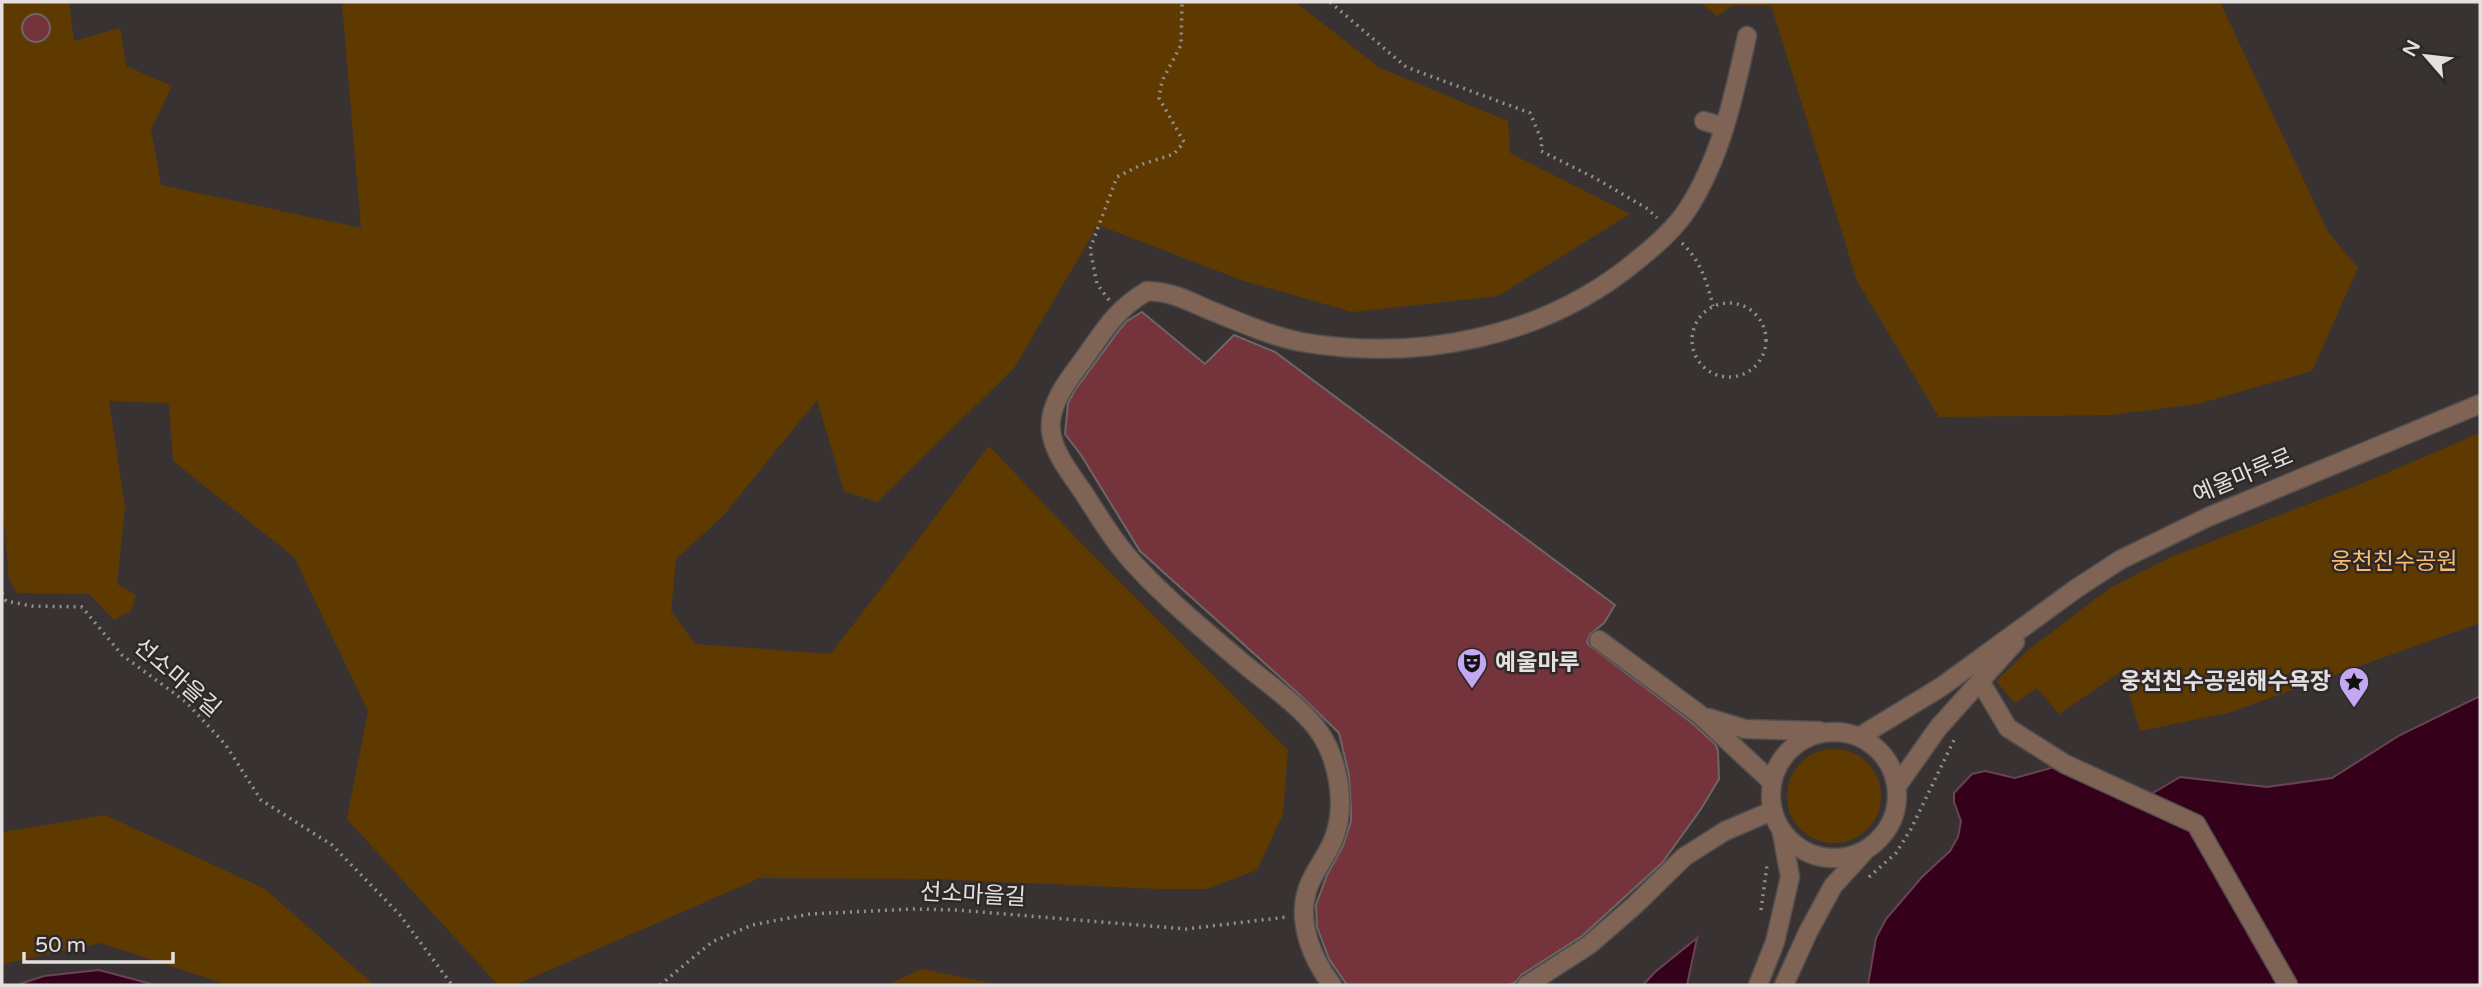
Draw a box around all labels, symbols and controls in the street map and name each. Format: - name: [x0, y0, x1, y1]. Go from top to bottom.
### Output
- north arrow: [2391, 21, 2461, 91]
- text: N: [2399, 37, 2425, 60]
- street label: 예울마루로: [2189, 442, 2297, 510]
- park label: 웅천친수공원: [2331, 548, 2457, 576]
- street label: 선소마을길: [128, 633, 226, 723]
- theatre icon: 예울마루: [1455, 646, 1489, 690]
- place label: 예울마루: [1495, 649, 1580, 677]
- place icon: 웅천친수공원해수욕장: [2337, 665, 2371, 709]
- place label: 웅천친수공원해수욕장: [2119, 668, 2331, 696]
- street label: 선소마을길: [919, 878, 1027, 912]
- scale bar: [24, 920, 173, 964]
- text: 50 m: [35, 933, 86, 958]

